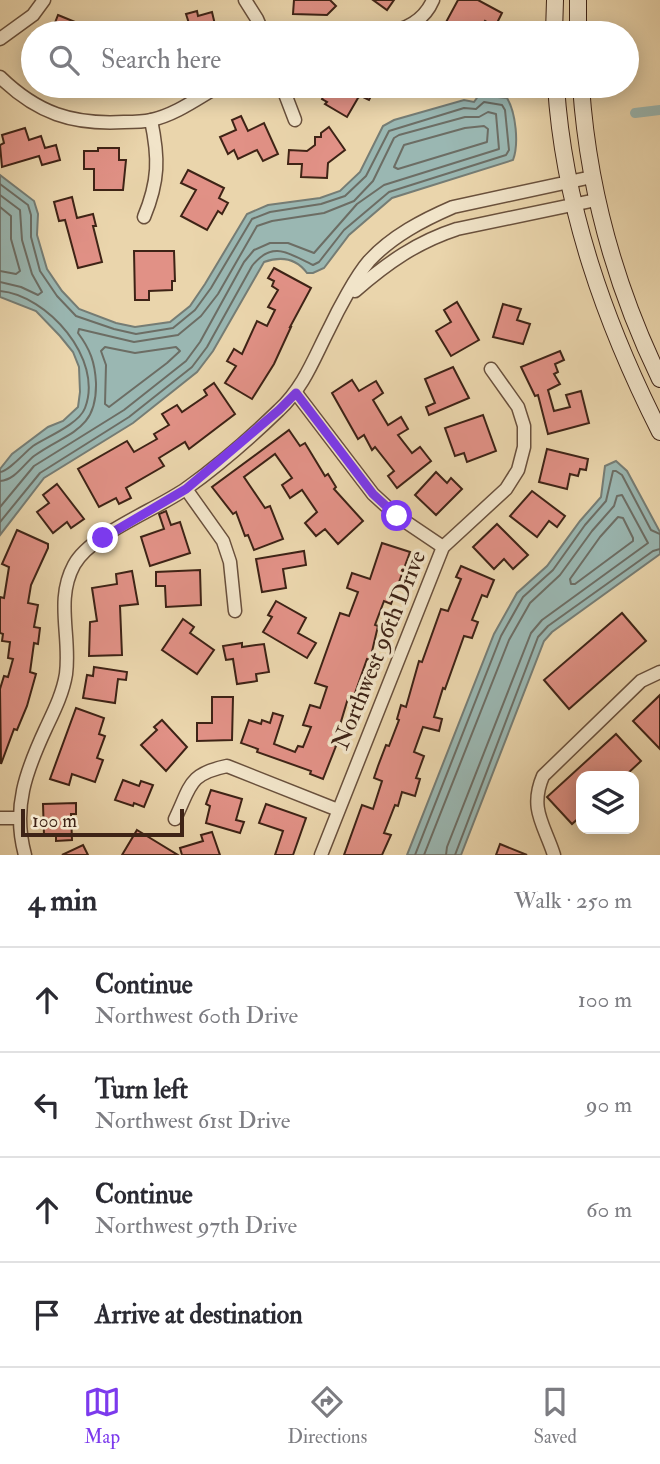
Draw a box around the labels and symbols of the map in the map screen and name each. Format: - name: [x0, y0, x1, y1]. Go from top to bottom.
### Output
- route start: [381, 500, 412, 531]
- route end: [87, 522, 118, 553]
- street label: Northwest 96th Drive: [325, 546, 433, 754]
- scale bar: [21, 806, 184, 838]

